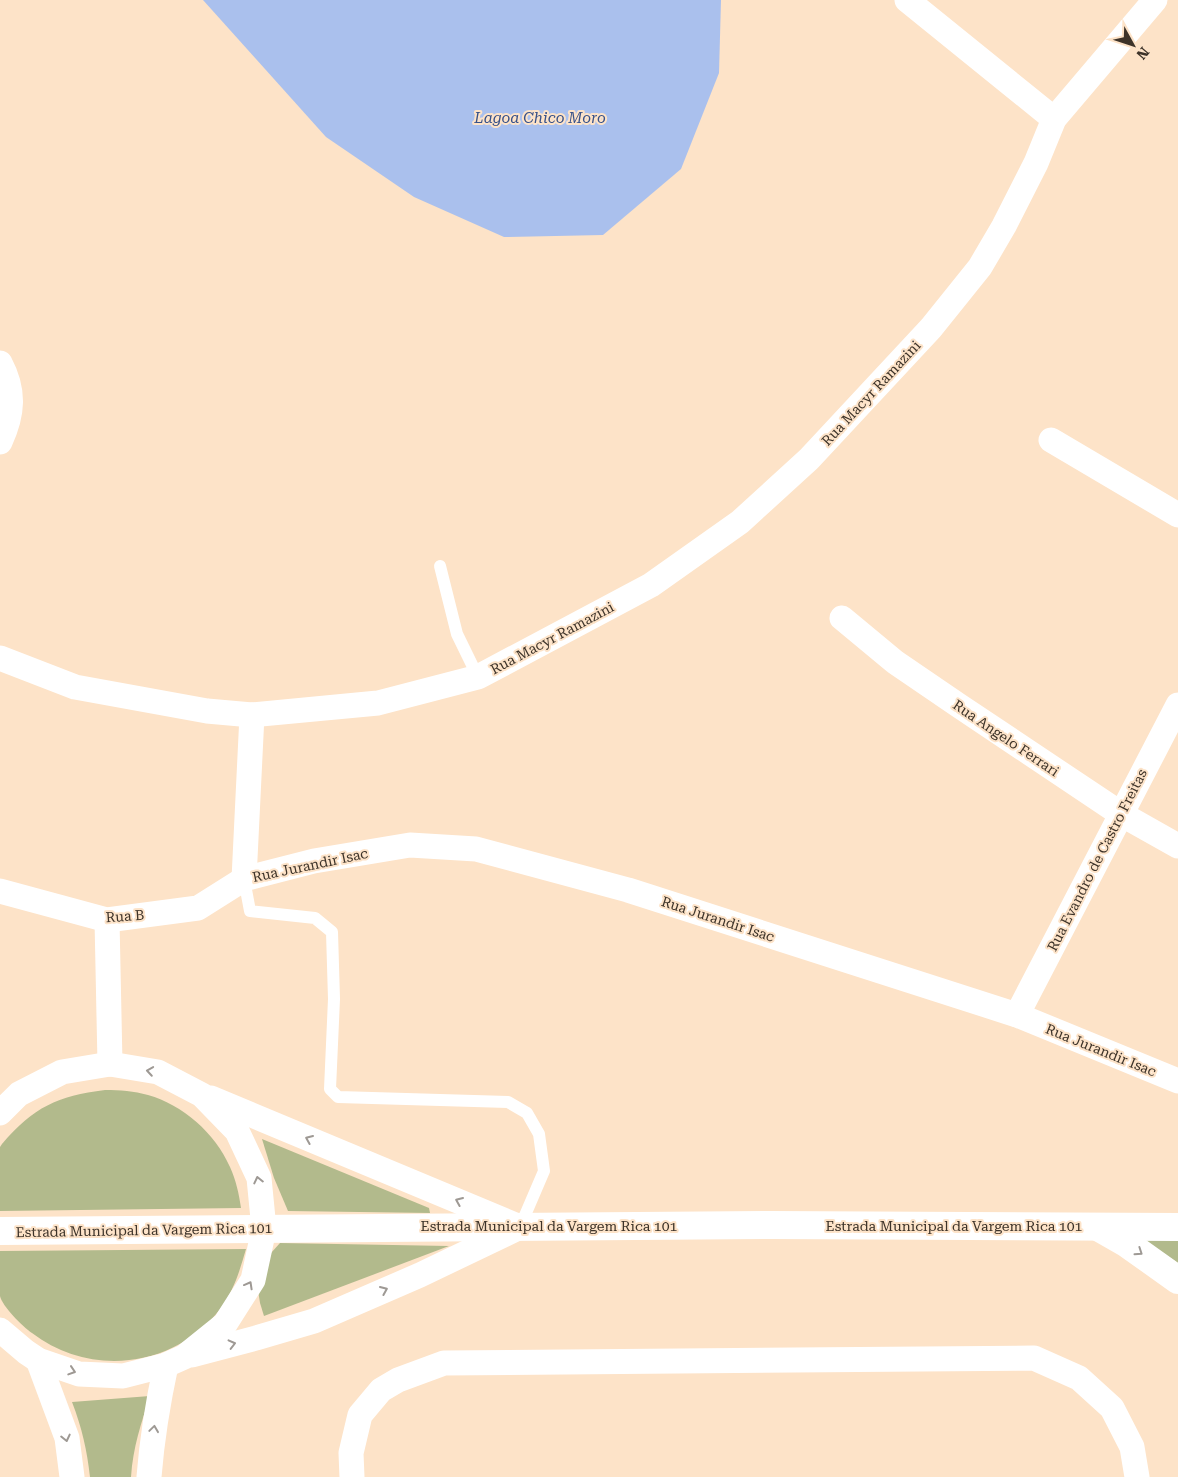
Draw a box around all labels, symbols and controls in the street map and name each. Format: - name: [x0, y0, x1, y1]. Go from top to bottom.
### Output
- north arrow: [1108, 20, 1158, 70]
- text: N: [1133, 44, 1153, 63]
- water label: Lagoa Chico Moro: [473, 109, 606, 127]
- street label: Rua Macyr Ramazini: [818, 337, 924, 449]
- street label: Rua Macyr Ramazini: [488, 598, 617, 677]
- street label: Rua Angelo Ferrari: [950, 697, 1062, 780]
- street label: Rua Evandro de Castro Freitas: [1044, 766, 1150, 954]
- street label: Rua Jurandir Isac: [251, 845, 369, 885]
- street label: Rua Jurandir Isac: [659, 893, 777, 945]
- street label: Rua B: [105, 907, 145, 925]
- street label: Rua Jurandir Isac: [1043, 1021, 1159, 1080]
- one-way arrow: [145, 1066, 154, 1076]
- one-way arrow: [305, 1135, 314, 1145]
- one-way arrow: [253, 1176, 264, 1185]
- one-way arrow: [455, 1197, 464, 1208]
- street label: Estrada Municipal da Vargem Rica 101: [421, 1218, 678, 1234]
- street label: Estrada Municipal da Vargem Rica 101: [826, 1218, 1083, 1234]
- street label: Estrada Municipal da Vargem Rica 101: [15, 1220, 273, 1240]
- one-way arrow: [1133, 1246, 1142, 1255]
- one-way arrow: [243, 1281, 253, 1290]
- one-way arrow: [379, 1286, 388, 1297]
- one-way arrow: [227, 1340, 235, 1350]
- one-way arrow: [67, 1365, 75, 1375]
- one-way arrow: [148, 1424, 159, 1432]
- one-way arrow: [60, 1434, 71, 1443]

